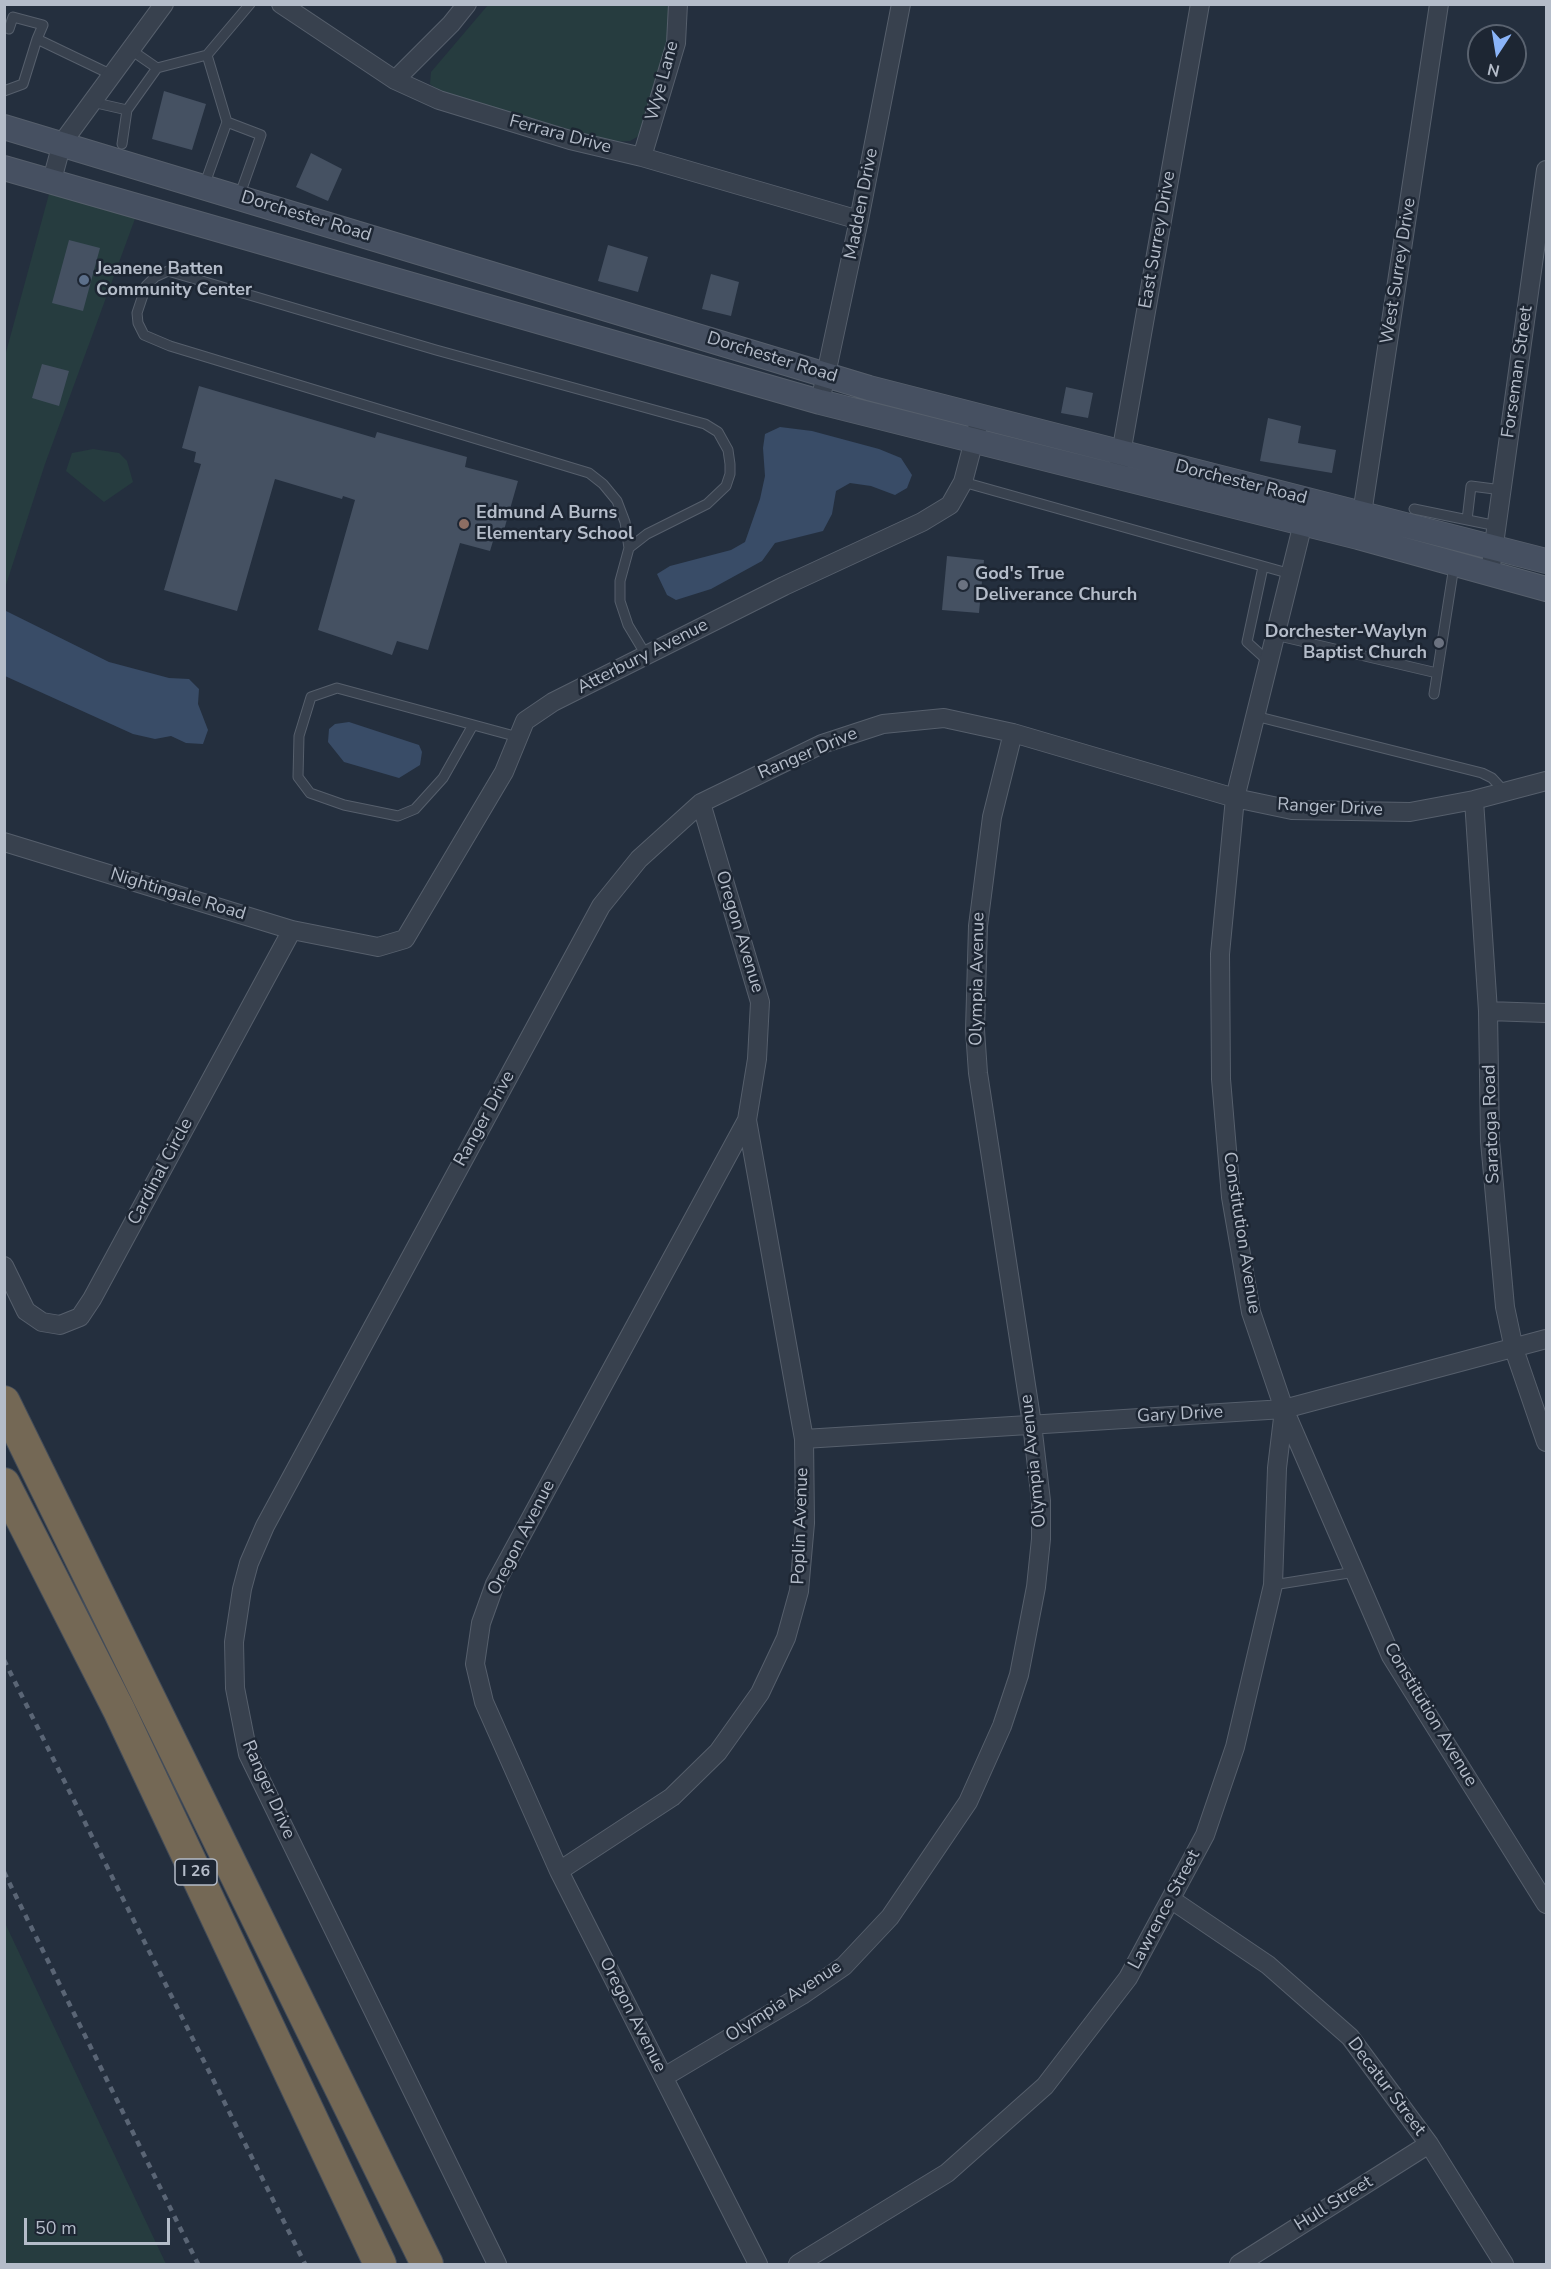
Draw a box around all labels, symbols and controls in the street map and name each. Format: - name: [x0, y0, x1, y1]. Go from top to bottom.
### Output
- north arrow: [1467, 24, 1527, 84]
- street label: Wye Lane: [642, 39, 684, 123]
- text: N: [1486, 58, 1502, 82]
- street label: Ferrara Drive: [507, 111, 613, 159]
- street label: Madden Drive: [841, 146, 883, 262]
- street label: East Surrey Drive: [1135, 170, 1181, 310]
- street label: Dorchester Road: [238, 187, 374, 247]
- street label: West Surrey Drive: [1377, 196, 1421, 346]
- place label: Jeanene Batten Community Center: [96, 259, 252, 302]
- marker: Jeanene Batten Community Center: [77, 273, 91, 287]
- street label: Forseman Street: [1498, 305, 1538, 439]
- street label: Dorchester Road: [704, 328, 840, 388]
- street label: Dorchester Road: [1173, 456, 1309, 510]
- place label: Edmund A Burns Elementary School: [476, 503, 634, 546]
- marker: Edmund A Burns Elementary School: [457, 517, 471, 531]
- place label: God's True Deliverance Church: [975, 564, 1137, 606]
- marker: God's True Deliverance Church: [956, 578, 970, 592]
- street label: Atterbury Avenue: [574, 615, 712, 699]
- place label: Dorchester-Waylyn Baptist Church: [1265, 622, 1427, 664]
- marker: Dorchester-Waylyn Baptist Church: [1432, 636, 1446, 650]
- street label: Ranger Drive: [755, 723, 861, 785]
- street label: Ranger Drive: [1277, 794, 1383, 822]
- street label: Nightingale Road: [108, 864, 248, 926]
- street label: Oregon Avenue: [710, 868, 768, 996]
- street label: Olympia Avenue: [966, 912, 990, 1046]
- street label: Saratoga Road: [1479, 1064, 1505, 1184]
- street label: Ranger Drive: [450, 1068, 520, 1170]
- street label: Cardinal Circle: [124, 1115, 198, 1229]
- street label: Constitution Avenue: [1218, 1150, 1264, 1316]
- street label: Olympia Avenue: [1016, 1393, 1052, 1529]
- street label: Gary Drive: [1136, 1402, 1224, 1428]
- street label: Poplin Avenue: [788, 1467, 814, 1585]
- street label: Oregon Avenue: [484, 1477, 560, 1599]
- street label: Constitution Avenue: [1379, 1639, 1481, 1791]
- street label: Ranger Drive: [237, 1737, 299, 1843]
- street label: Lawrence Street: [1124, 1847, 1206, 1973]
- road number: I 26: [175, 1859, 217, 1885]
- street label: Oregon Avenue: [594, 1954, 670, 2076]
- street label: Olympia Avenue: [722, 1957, 846, 2047]
- street label: Decatur Street: [1342, 2034, 1430, 2140]
- street label: Hull Street: [1291, 2171, 1377, 2237]
- scale bar: [27, 2206, 172, 2244]
- text: 50 m: [35, 2216, 77, 2240]

